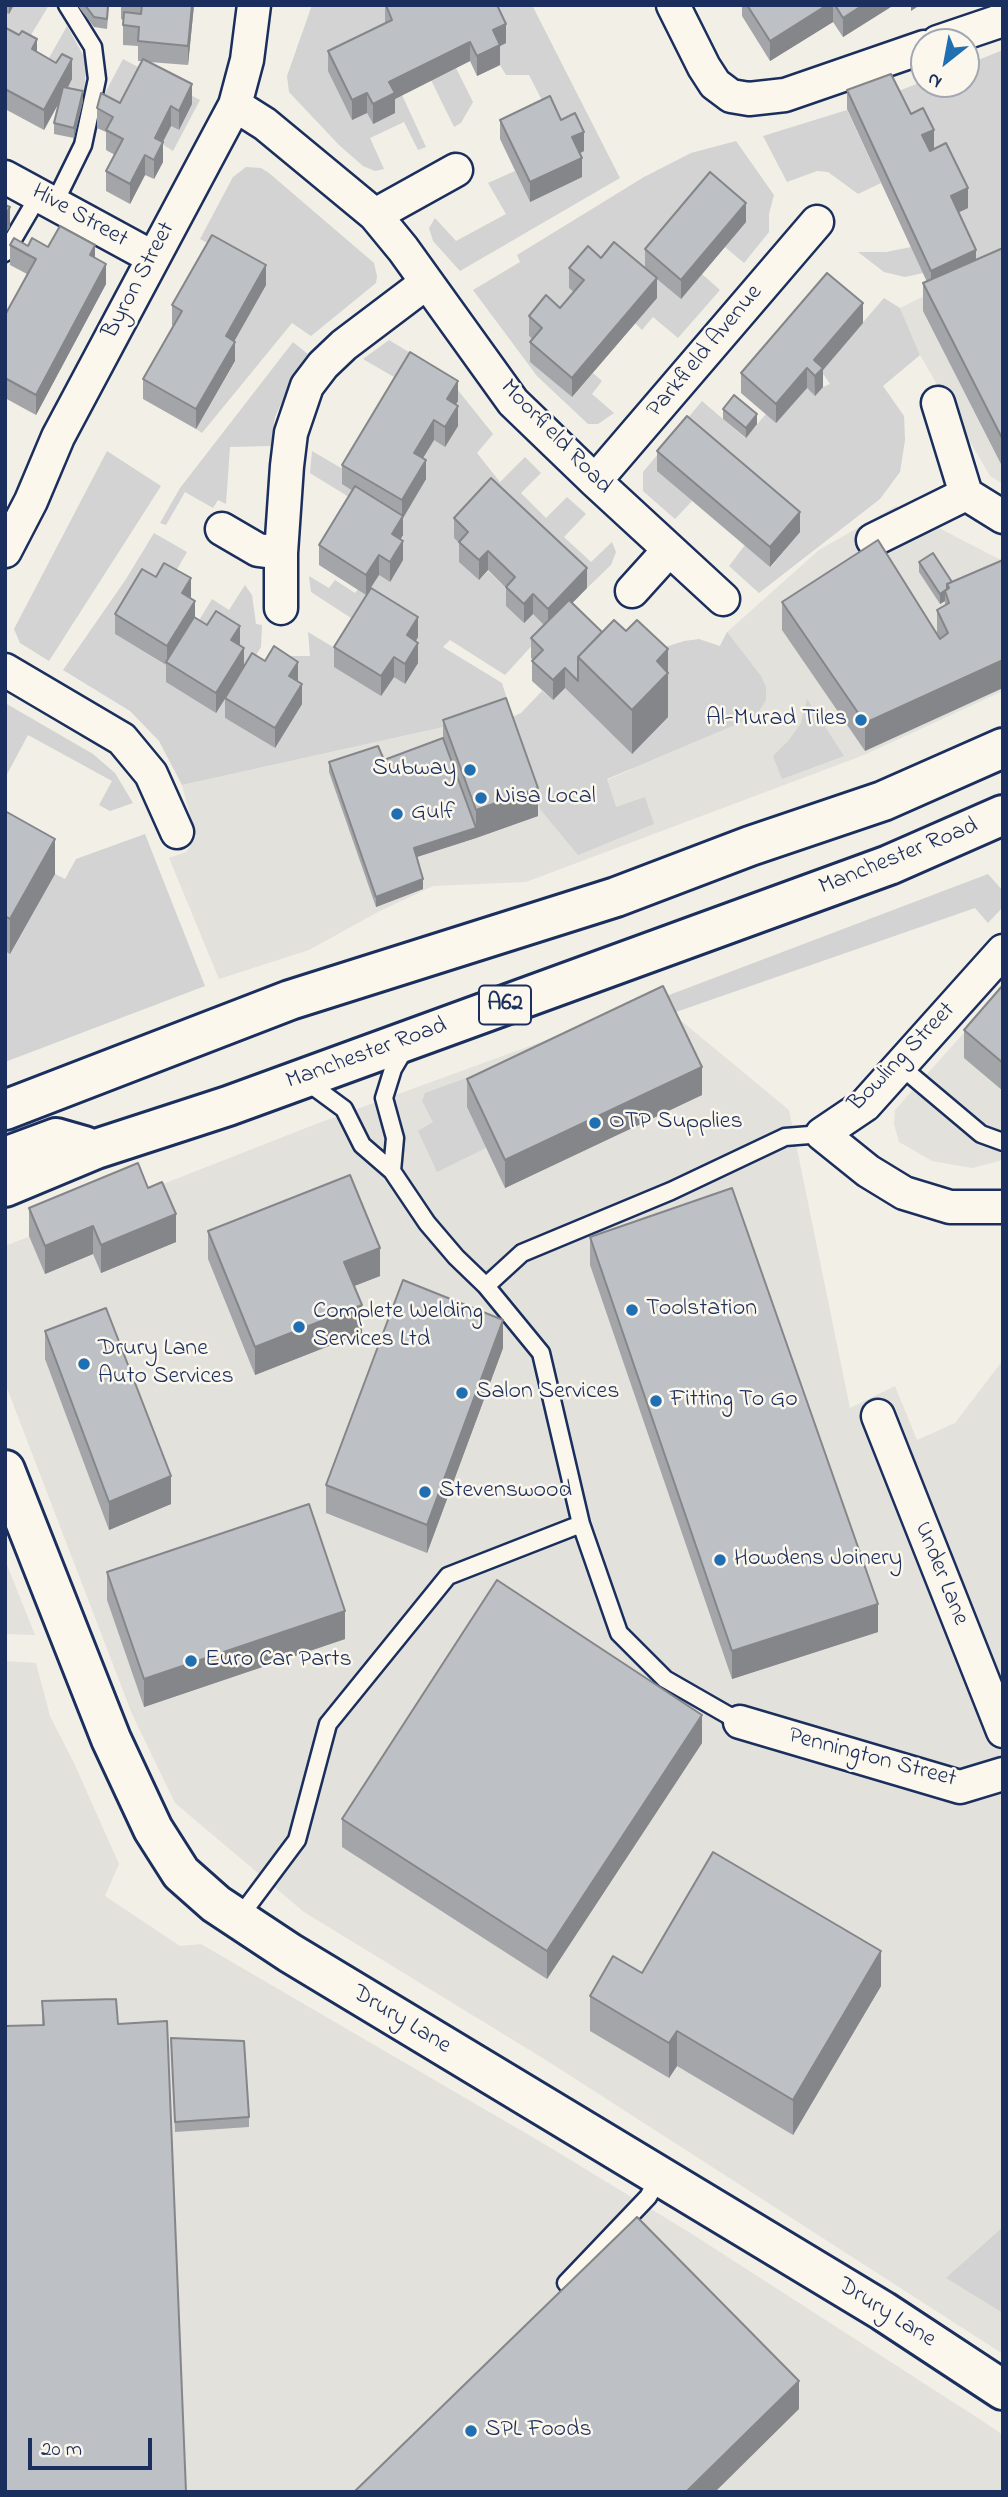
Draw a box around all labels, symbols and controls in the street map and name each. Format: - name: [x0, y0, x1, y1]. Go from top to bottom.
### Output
- north arrow: [910, 28, 980, 98]
- text: N: [923, 65, 947, 95]
- street label: Hive Street: [26, 179, 132, 255]
- street label: Byron Street: [97, 218, 183, 344]
- street label: Parkfield Avenue: [642, 280, 770, 424]
- street label: Moorfield Road: [493, 374, 617, 502]
- place label: Al-Murad Tiles: [706, 706, 847, 734]
- marker: Al-Murad Tiles: [853, 712, 869, 728]
- place label: Subway: [372, 756, 456, 784]
- marker: Subway: [462, 762, 478, 778]
- place label: Nisa Local: [495, 784, 596, 812]
- marker: Nisa Local: [473, 790, 489, 806]
- place label: Gulf: [411, 800, 455, 828]
- marker: Gulf: [389, 806, 405, 822]
- street label: Manchester Road: [815, 813, 983, 903]
- road number: A62: [479, 986, 531, 1024]
- street label: Bowling Street: [844, 997, 962, 1119]
- street label: Manchester Road: [283, 1013, 451, 1097]
- place label: OTP Supplies: [609, 1109, 743, 1137]
- marker: OTP Supplies: [587, 1115, 603, 1131]
- place label: Toolstation: [646, 1296, 757, 1324]
- place label: Complete Welding Services Ltd: [313, 1299, 483, 1355]
- marker: Toolstation: [624, 1302, 640, 1318]
- marker: Complete Welding Services Ltd: [291, 1319, 307, 1335]
- place label: Drury Lane Auto Services: [98, 1336, 234, 1392]
- marker: Drury Lane Auto Services: [76, 1356, 92, 1372]
- place label: Salon Services: [476, 1379, 620, 1407]
- marker: Salon Services: [454, 1385, 470, 1401]
- place label: Fitting To Go: [670, 1387, 798, 1415]
- marker: Fitting To Go: [648, 1393, 664, 1409]
- place label: Stevenswood: [439, 1478, 572, 1506]
- marker: Stevenswood: [417, 1484, 433, 1500]
- street label: Under Lane: [906, 1518, 974, 1630]
- place label: Howdens Joinery: [734, 1546, 902, 1574]
- marker: Howdens Joinery: [712, 1552, 728, 1568]
- place label: Euro Car Parts: [205, 1647, 352, 1675]
- marker: Euro Car Parts: [183, 1653, 199, 1669]
- street label: Pennington Street: [785, 1723, 959, 1795]
- street label: Drury Lane: [346, 1980, 456, 2062]
- street label: Drury Lane: [832, 2273, 940, 2355]
- place label: SPL Foods: [485, 2417, 592, 2445]
- marker: SPL Foods: [463, 2423, 479, 2439]
- scale bar: [32, 2424, 156, 2468]
- text: 20 m: [41, 2435, 82, 2465]

